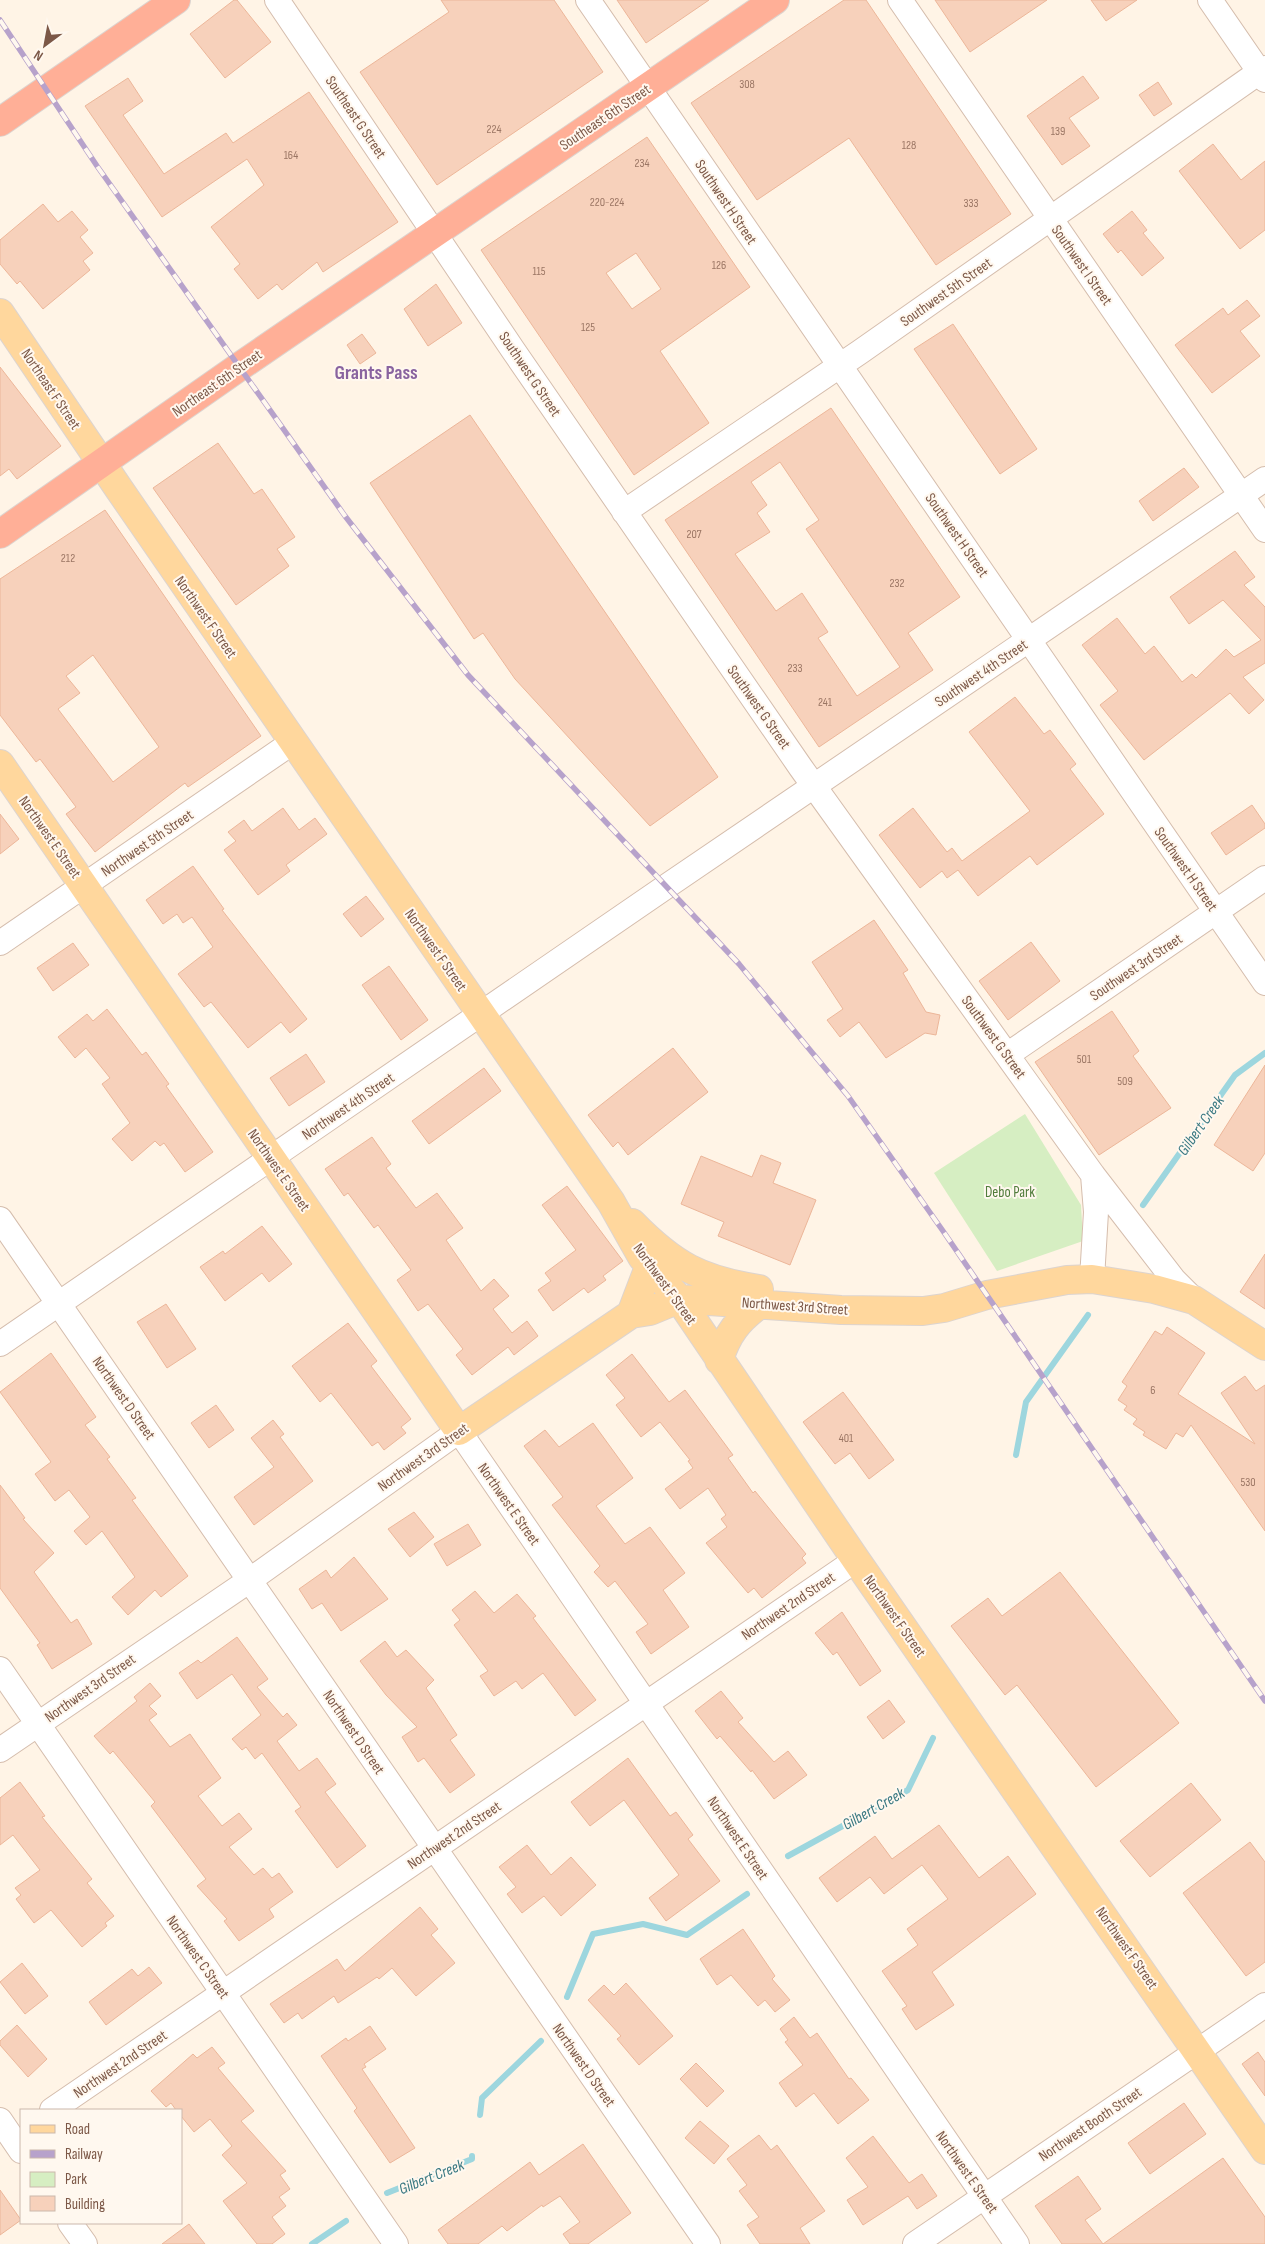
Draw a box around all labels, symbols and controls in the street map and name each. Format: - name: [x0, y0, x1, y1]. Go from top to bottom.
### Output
- north arrow: [20, 20, 70, 70]
- text: N: [31, 46, 46, 65]
- street label: Southeast G Street: [321, 72, 390, 163]
- house number: 308: [739, 77, 755, 92]
- street label: Southeast 6th Street: [556, 80, 655, 155]
- house number: 224: [487, 122, 501, 137]
- house number: 139: [1051, 124, 1065, 139]
- house number: 128: [902, 138, 916, 153]
- house number: 164: [284, 148, 298, 163]
- house number: 234: [634, 156, 650, 171]
- street label: Southwest H Street: [690, 156, 761, 249]
- house number: 220-224: [590, 195, 624, 210]
- house number: 333: [963, 196, 979, 211]
- street label: Southwest I Street: [1047, 221, 1116, 309]
- street label: Southwest 5th Street: [897, 254, 996, 331]
- house number: 126: [712, 258, 726, 273]
- house number: 115: [532, 264, 546, 279]
- house number: 125: [581, 320, 595, 335]
- street label: Southwest G Street: [494, 328, 565, 421]
- street label: Northeast F Street: [17, 345, 85, 434]
- street label: Northeast 6th Street: [169, 345, 266, 421]
- district label: Grants Pass: [334, 361, 418, 385]
- street label: Southwest H Street: [921, 490, 993, 581]
- house number: 207: [686, 527, 702, 542]
- house number: 212: [61, 551, 75, 566]
- street label: Northwest F Street: [170, 573, 241, 662]
- house number: 232: [890, 576, 905, 591]
- street label: Southwest 4th Street: [931, 635, 1032, 711]
- house number: 233: [787, 661, 803, 676]
- street label: Southwest G Street: [723, 662, 795, 753]
- house number: 241: [818, 695, 833, 710]
- street label: Northwest E Street: [14, 792, 85, 883]
- street label: Northwest 5th Street: [98, 805, 197, 881]
- street label: Southwest H Street: [1150, 824, 1222, 915]
- street label: Northwest F Street: [400, 906, 471, 995]
- street label: Southwest 3rd Street: [1086, 929, 1186, 1005]
- street label: Southwest G Street: [957, 992, 1030, 1083]
- house number: 501: [1077, 1052, 1092, 1067]
- street label: Northwest 4th Street: [298, 1068, 398, 1144]
- house number: 509: [1117, 1074, 1133, 1089]
- water label: Gilbert Creek: [1174, 1091, 1229, 1159]
- street label: Northwest E Street: [243, 1125, 314, 1216]
- park label: Debo Park: [985, 1183, 1035, 1202]
- street label: Northwest F Street: [629, 1240, 701, 1329]
- street label: Northwest 3rd Street: [741, 1293, 849, 1320]
- street label: Northwest D Street: [88, 1353, 160, 1444]
- house number: 6: [1150, 1383, 1156, 1398]
- street label: Northwest 3rd Street: [374, 1419, 473, 1496]
- house number: 401: [839, 1431, 854, 1446]
- street label: Northwest E Street: [473, 1459, 544, 1550]
- house number: 530: [1240, 1475, 1256, 1490]
- street label: Northwest 2nd Street: [738, 1568, 839, 1645]
- street label: Northwest F Street: [859, 1572, 930, 1661]
- street label: Northwest 3rd Street: [41, 1650, 140, 1727]
- street label: Northwest D Street: [318, 1687, 389, 1778]
- water label: Gilbert Creek: [839, 1783, 909, 1835]
- street label: Northwest E Street: [703, 1793, 773, 1884]
- street label: Northwest 2nd Street: [404, 1797, 505, 1874]
- street label: Northwest F Street: [1091, 1904, 1162, 1993]
- street label: Northwest C Street: [162, 1912, 234, 2003]
- street label: Northwest D Street: [548, 2020, 620, 2111]
- street label: Northwest 2nd Street: [70, 2026, 171, 2103]
- street label: Northwest Booth Street: [1035, 2083, 1146, 2166]
- legend: [20, 2109, 182, 2224]
- text: Road: [65, 2120, 90, 2139]
- street label: Northwest E Street: [931, 2127, 1002, 2218]
- text: Railway: [65, 2145, 103, 2164]
- water label: Gilbert Creek: [396, 2155, 468, 2199]
- text: Park: [65, 2170, 87, 2189]
- text: Building: [65, 2195, 105, 2214]

